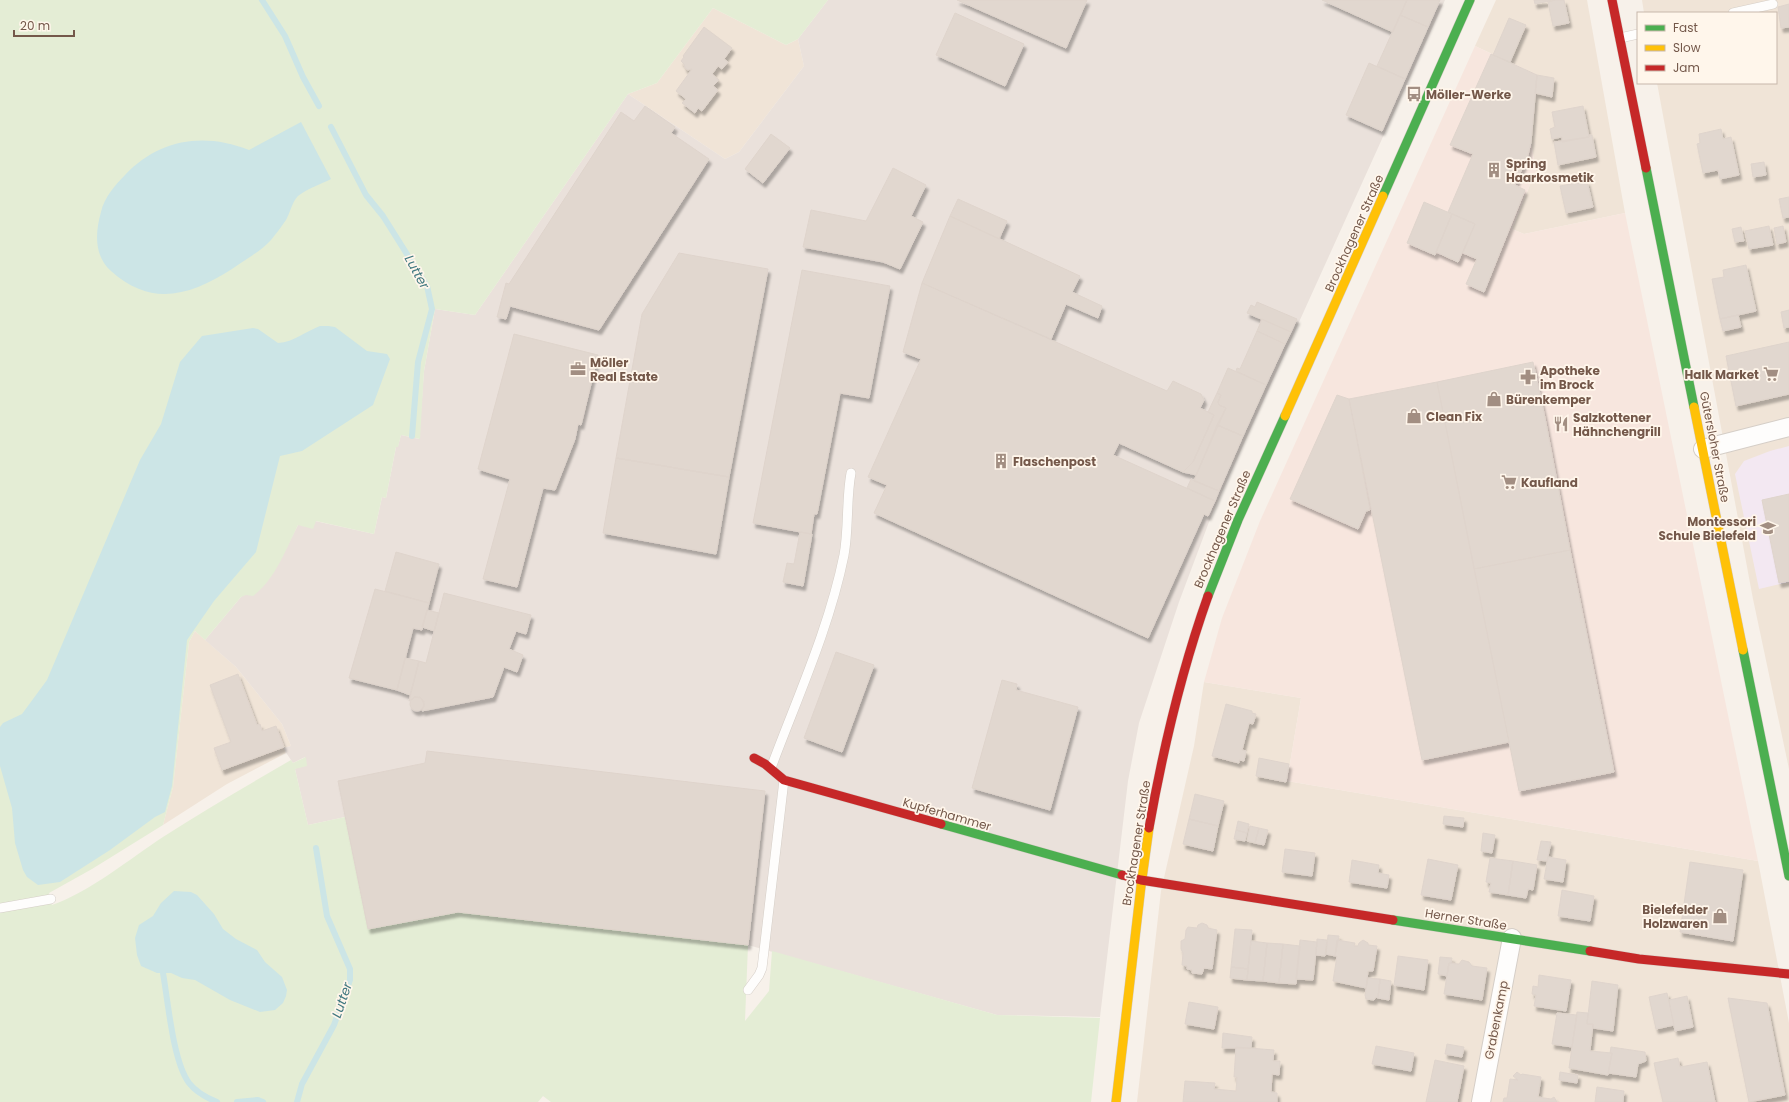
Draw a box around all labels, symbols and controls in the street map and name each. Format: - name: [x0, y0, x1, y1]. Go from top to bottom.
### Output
- scale bar: [14, 12, 74, 38]
- legend: [1637, 12, 1777, 84]
- text: 20 m: [20, 17, 50, 34]
- text: Fast: [1673, 19, 1698, 36]
- text: Slow: [1673, 39, 1701, 56]
- text: Jam: [1673, 59, 1700, 76]
- bus stop icon: Möller-Werke: [1405, 85, 1423, 103]
- place label: Möller-Werke: [1426, 86, 1512, 103]
- place label: Spring Haarkosmetik: [1506, 155, 1594, 186]
- building icon: Spring Haarkosmetik: [1485, 161, 1503, 179]
- street label: Brockhagener Straße: [1320, 172, 1388, 294]
- water label: Lutter: [400, 252, 435, 293]
- place label: Möller Real Estate: [590, 354, 659, 385]
- office icon: Möller Real Estate: [569, 360, 587, 378]
- place label: Apotheke im Brock: [1540, 362, 1600, 393]
- supermarket icon: Halk Market: [1762, 365, 1780, 383]
- place label: Halk Market: [1685, 366, 1759, 383]
- pharmacy icon: Apotheke im Brock: [1519, 368, 1537, 386]
- shop icon: Bürenkemper: [1485, 390, 1503, 408]
- street label: Gütersloher Straße: [1696, 390, 1734, 504]
- place label: Bürenkemper: [1506, 391, 1591, 408]
- shop icon: Clean Fix: [1405, 407, 1423, 425]
- place label: Clean Fix: [1426, 408, 1483, 425]
- place label: Salzkottener Hähnchengrill: [1573, 409, 1661, 440]
- restaurant icon: Salzkottener Hähnchengrill: [1552, 415, 1570, 433]
- building icon: Flaschenpost: [992, 452, 1010, 470]
- place label: Flaschenpost: [1013, 453, 1096, 470]
- street label: Brockhagener Straße: [1189, 467, 1255, 591]
- supermarket icon: Kaufland: [1500, 473, 1518, 491]
- place label: Kaufland: [1521, 474, 1578, 491]
- place label: Montessori Schule Bielefeld: [1659, 513, 1756, 544]
- school or university icon: Montessori Schule Bielefeld: [1759, 519, 1777, 537]
- street label: Brockhagener Straße: [1118, 779, 1154, 907]
- street label: Kupferhammer: [901, 793, 994, 835]
- place label: Bielefelder Holzwaren: [1642, 901, 1708, 932]
- street label: Herner Straße: [1424, 904, 1508, 934]
- shop icon: Bielefelder Holzwaren: [1711, 907, 1729, 925]
- water label: Lutter: [327, 979, 357, 1020]
- street label: Grabenkamp: [1480, 979, 1512, 1061]

